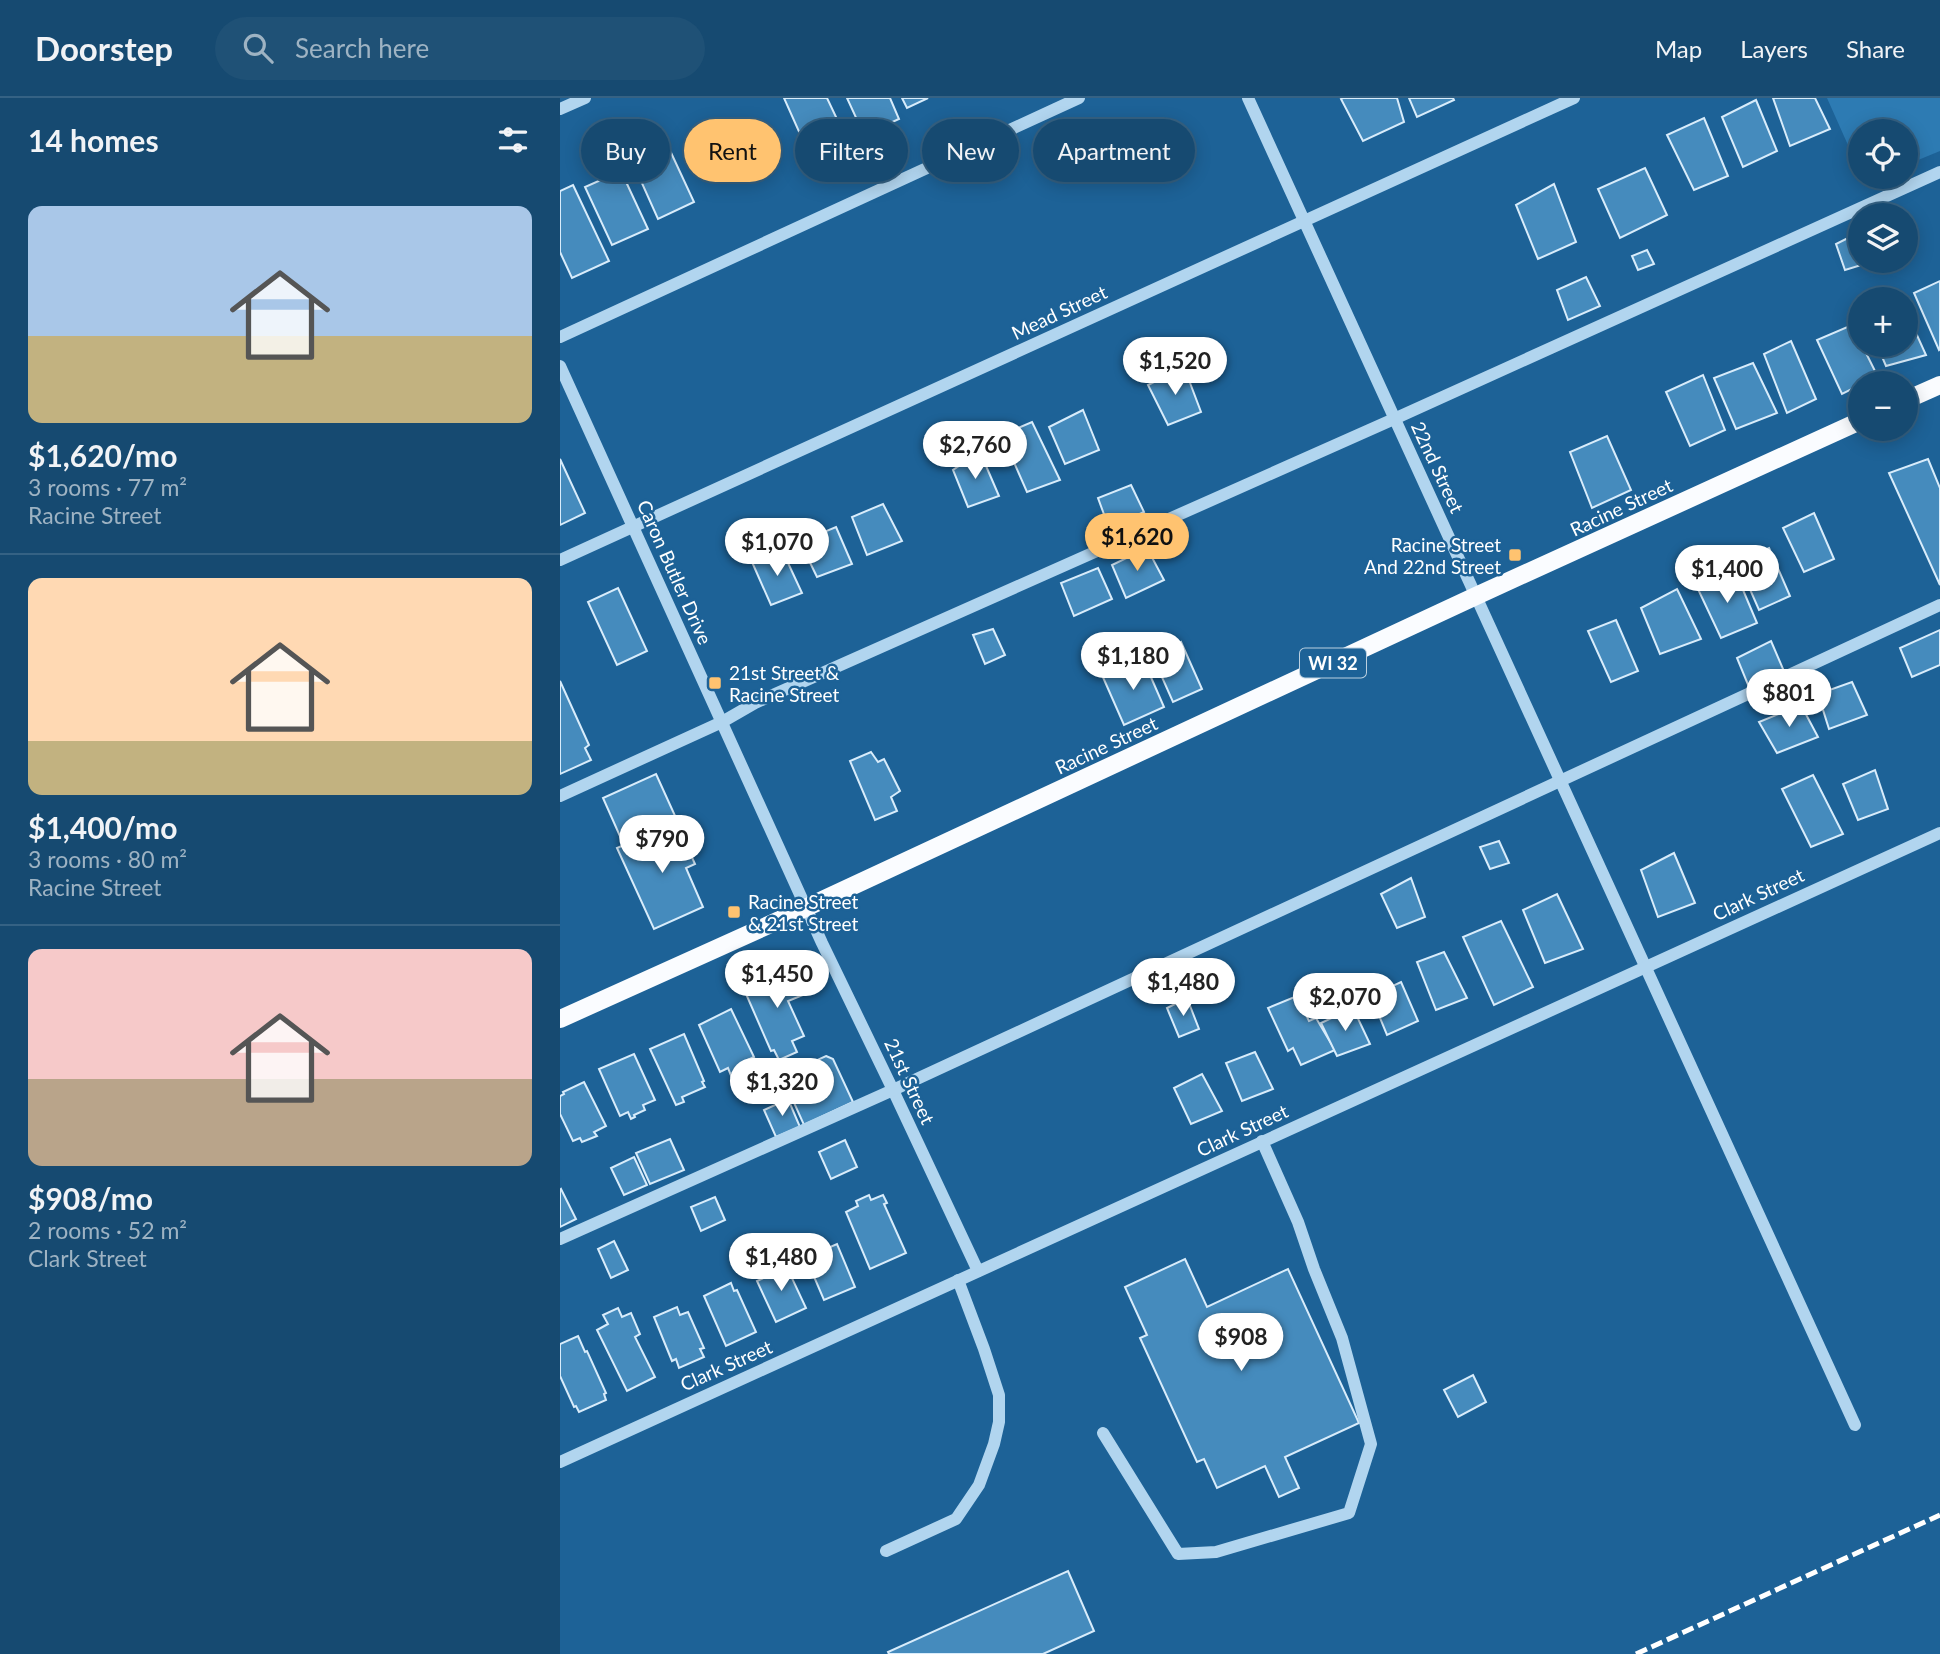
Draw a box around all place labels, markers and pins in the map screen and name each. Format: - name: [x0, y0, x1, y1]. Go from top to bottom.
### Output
- pin: $1,520: [1118, 338, 1232, 397]
- pin: $2,760: [918, 422, 1032, 481]
- pin: $1,620: [1080, 514, 1194, 573]
- pin: $1,070: [720, 518, 834, 578]
- place label: Racine Street And 22nd Street: [1364, 533, 1501, 578]
- pin: $1,400: [1670, 546, 1784, 605]
- marker: Racine Street And 22nd Street: [1507, 547, 1523, 563]
- pin: $1,180: [1076, 632, 1190, 692]
- place label: 21st Street & Racine Street: [729, 661, 840, 706]
- pin: $801: [1748, 670, 1830, 729]
- marker: 21st Street & Racine Street: [707, 675, 723, 691]
- pin: $790: [621, 816, 703, 875]
- place label: Racine Street & 21st Street: [748, 890, 859, 935]
- marker: Racine Street & 21st Street: [726, 904, 742, 920]
- pin: $1,450: [720, 950, 834, 1010]
- pin: $1,480: [1126, 958, 1240, 1018]
- pin: $2,070: [1288, 974, 1402, 1033]
- pin: $1,320: [725, 1058, 839, 1118]
- pin: $1,480: [724, 1234, 838, 1293]
- pin: $908: [1200, 1314, 1282, 1373]

